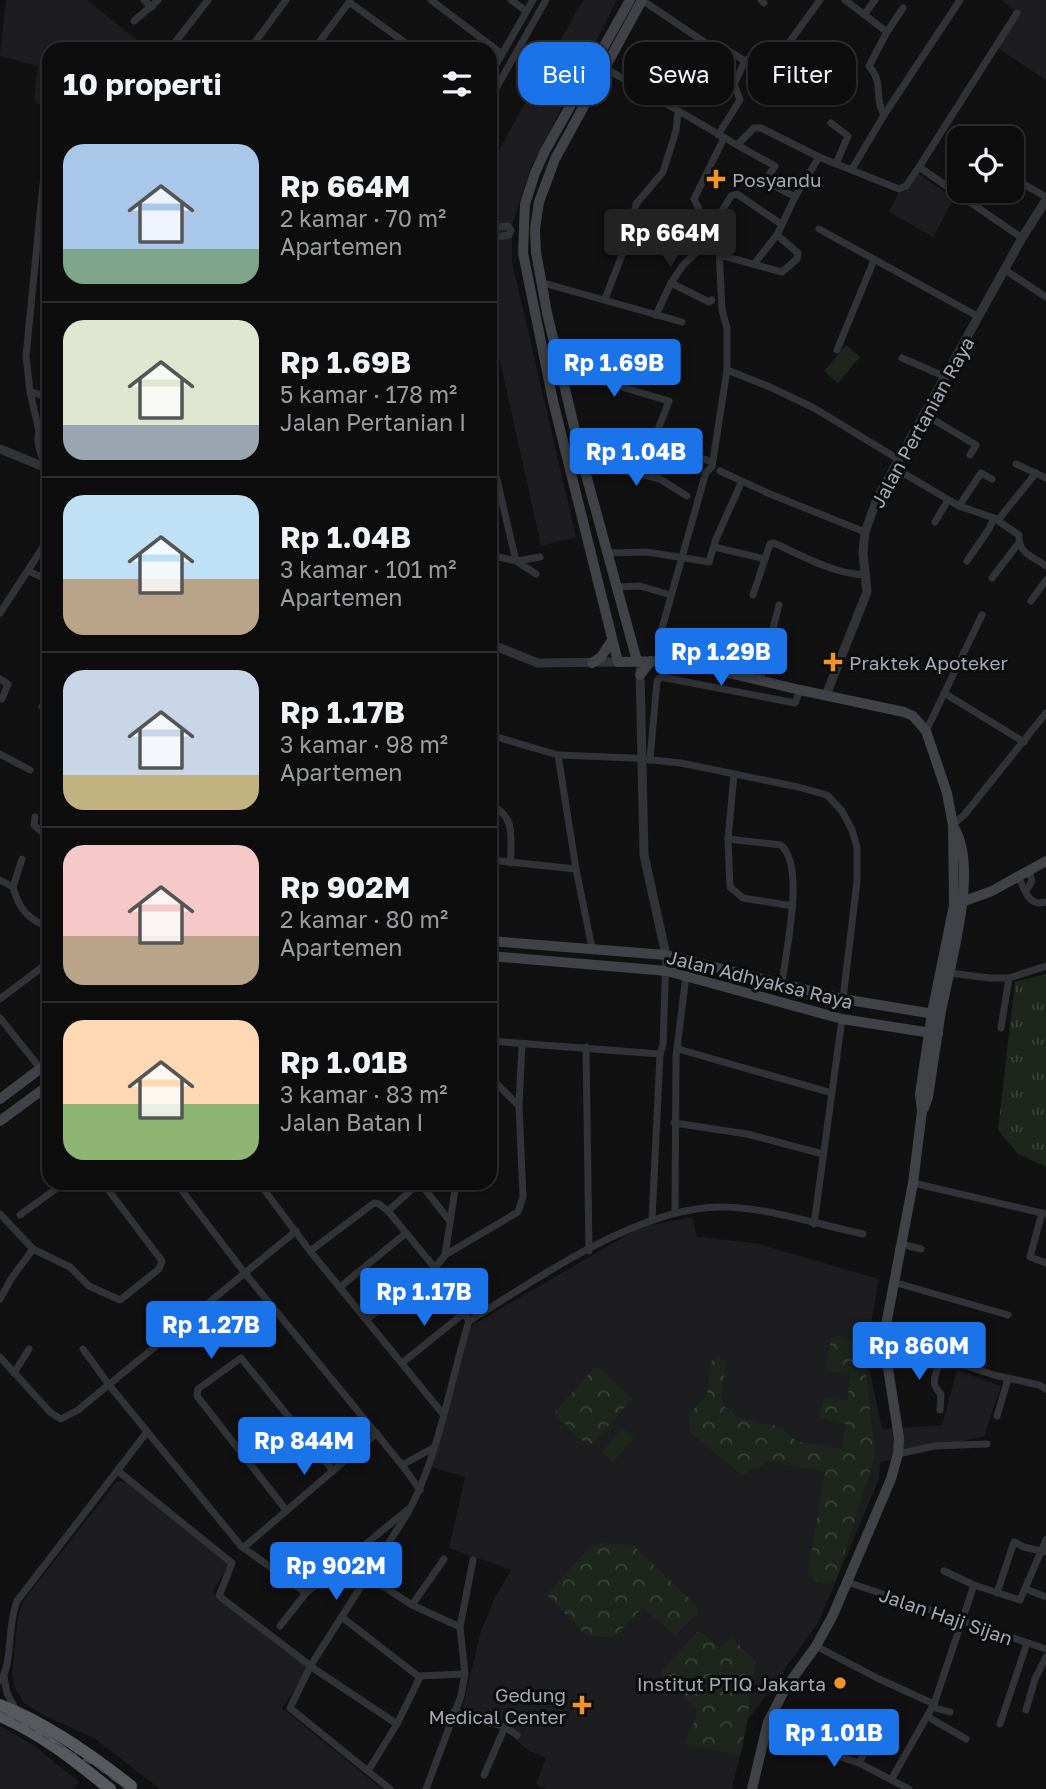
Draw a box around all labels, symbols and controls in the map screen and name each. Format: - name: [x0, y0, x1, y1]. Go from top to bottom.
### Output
- chip: Beli: [518, 42, 610, 105]
- chip: Sewa: [624, 42, 734, 105]
- chip: Filter: [748, 42, 856, 105]
- icon: filters: [438, 65, 476, 103]
- text: 10 properti: [63, 66, 222, 102]
- map controls: [947, 126, 1024, 203]
- button: locate: [947, 126, 1024, 203]
- text: Rp 664M: [280, 168, 410, 204]
- place label: Posyandu: [732, 168, 821, 191]
- marker: Posyandu: [706, 169, 726, 189]
- icon: home: [119, 172, 203, 256]
- text: 2 kamar · 70 m²: [280, 204, 446, 232]
- pin: Rp 664M: [605, 210, 735, 269]
- text: Rp 664M: [620, 218, 720, 246]
- text: Apartemen: [280, 232, 402, 260]
- street label: Jalan Pertanian Raya: [865, 333, 979, 511]
- pin: Rp 1.69B: [542, 340, 686, 399]
- text: Rp 1.69B: [280, 344, 411, 380]
- icon: home: [119, 348, 203, 432]
- text: Rp 1.69B: [564, 348, 664, 376]
- text: 5 kamar · 178 m²: [280, 380, 457, 408]
- text: Jalan Pertanian I: [280, 408, 466, 436]
- pin: Rp 1.04B: [564, 428, 708, 488]
- text: Rp 1.04B: [586, 437, 686, 465]
- text: Rp 1.04B: [280, 519, 411, 555]
- icon: home: [119, 523, 203, 607]
- text: 3 kamar · 101 m²: [280, 555, 457, 583]
- text: Apartemen: [280, 583, 402, 611]
- pin: Rp 1.29B: [649, 628, 793, 688]
- text: Rp 1.29B: [671, 637, 771, 665]
- place label: Praktek Apoteker: [849, 651, 1008, 674]
- marker: Praktek Apoteker: [823, 652, 843, 672]
- text: Rp 1.17B: [280, 694, 405, 730]
- icon: home: [119, 698, 203, 782]
- text: 3 kamar · 98 m²: [280, 730, 448, 758]
- text: Apartemen: [280, 758, 402, 786]
- text: Rp 902M: [280, 869, 410, 905]
- icon: home: [119, 873, 203, 957]
- text: 2 kamar · 80 m²: [280, 905, 448, 933]
- text: Apartemen: [280, 933, 402, 961]
- street label: Jalan Adhyaksa Raya: [665, 945, 855, 1013]
- text: Rp 1.01B: [280, 1044, 408, 1080]
- icon: home: [119, 1048, 203, 1132]
- text: 3 kamar · 83 m²: [280, 1080, 448, 1108]
- text: Jalan Batan I: [280, 1108, 424, 1136]
- pin: Rp 1.17B: [352, 1268, 496, 1328]
- text: Rp 1.17B: [376, 1277, 472, 1305]
- pin: Rp 1.27B: [139, 1302, 283, 1361]
- text: Rp 1.27B: [162, 1310, 260, 1338]
- pin: Rp 860M: [854, 1322, 984, 1382]
- text: Rp 860M: [869, 1331, 969, 1359]
- pin: Rp 844M: [239, 1418, 369, 1477]
- text: Rp 844M: [254, 1426, 354, 1454]
- pin: Rp 902M: [271, 1542, 401, 1602]
- text: Rp 902M: [286, 1551, 386, 1579]
- street label: Jalan Haji Sijan: [876, 1582, 1016, 1650]
- place label: Institut PTIQ Jakarta: [637, 1672, 826, 1695]
- marker: Institut PTIQ Jakarta: [832, 1675, 848, 1691]
- place label: Gedung Medical Center: [428, 1683, 567, 1728]
- marker: Gedung Medical Center: [572, 1695, 592, 1715]
- pin: Rp 1.01B: [762, 1710, 906, 1769]
- text: Rp 1.01B: [785, 1718, 883, 1746]

